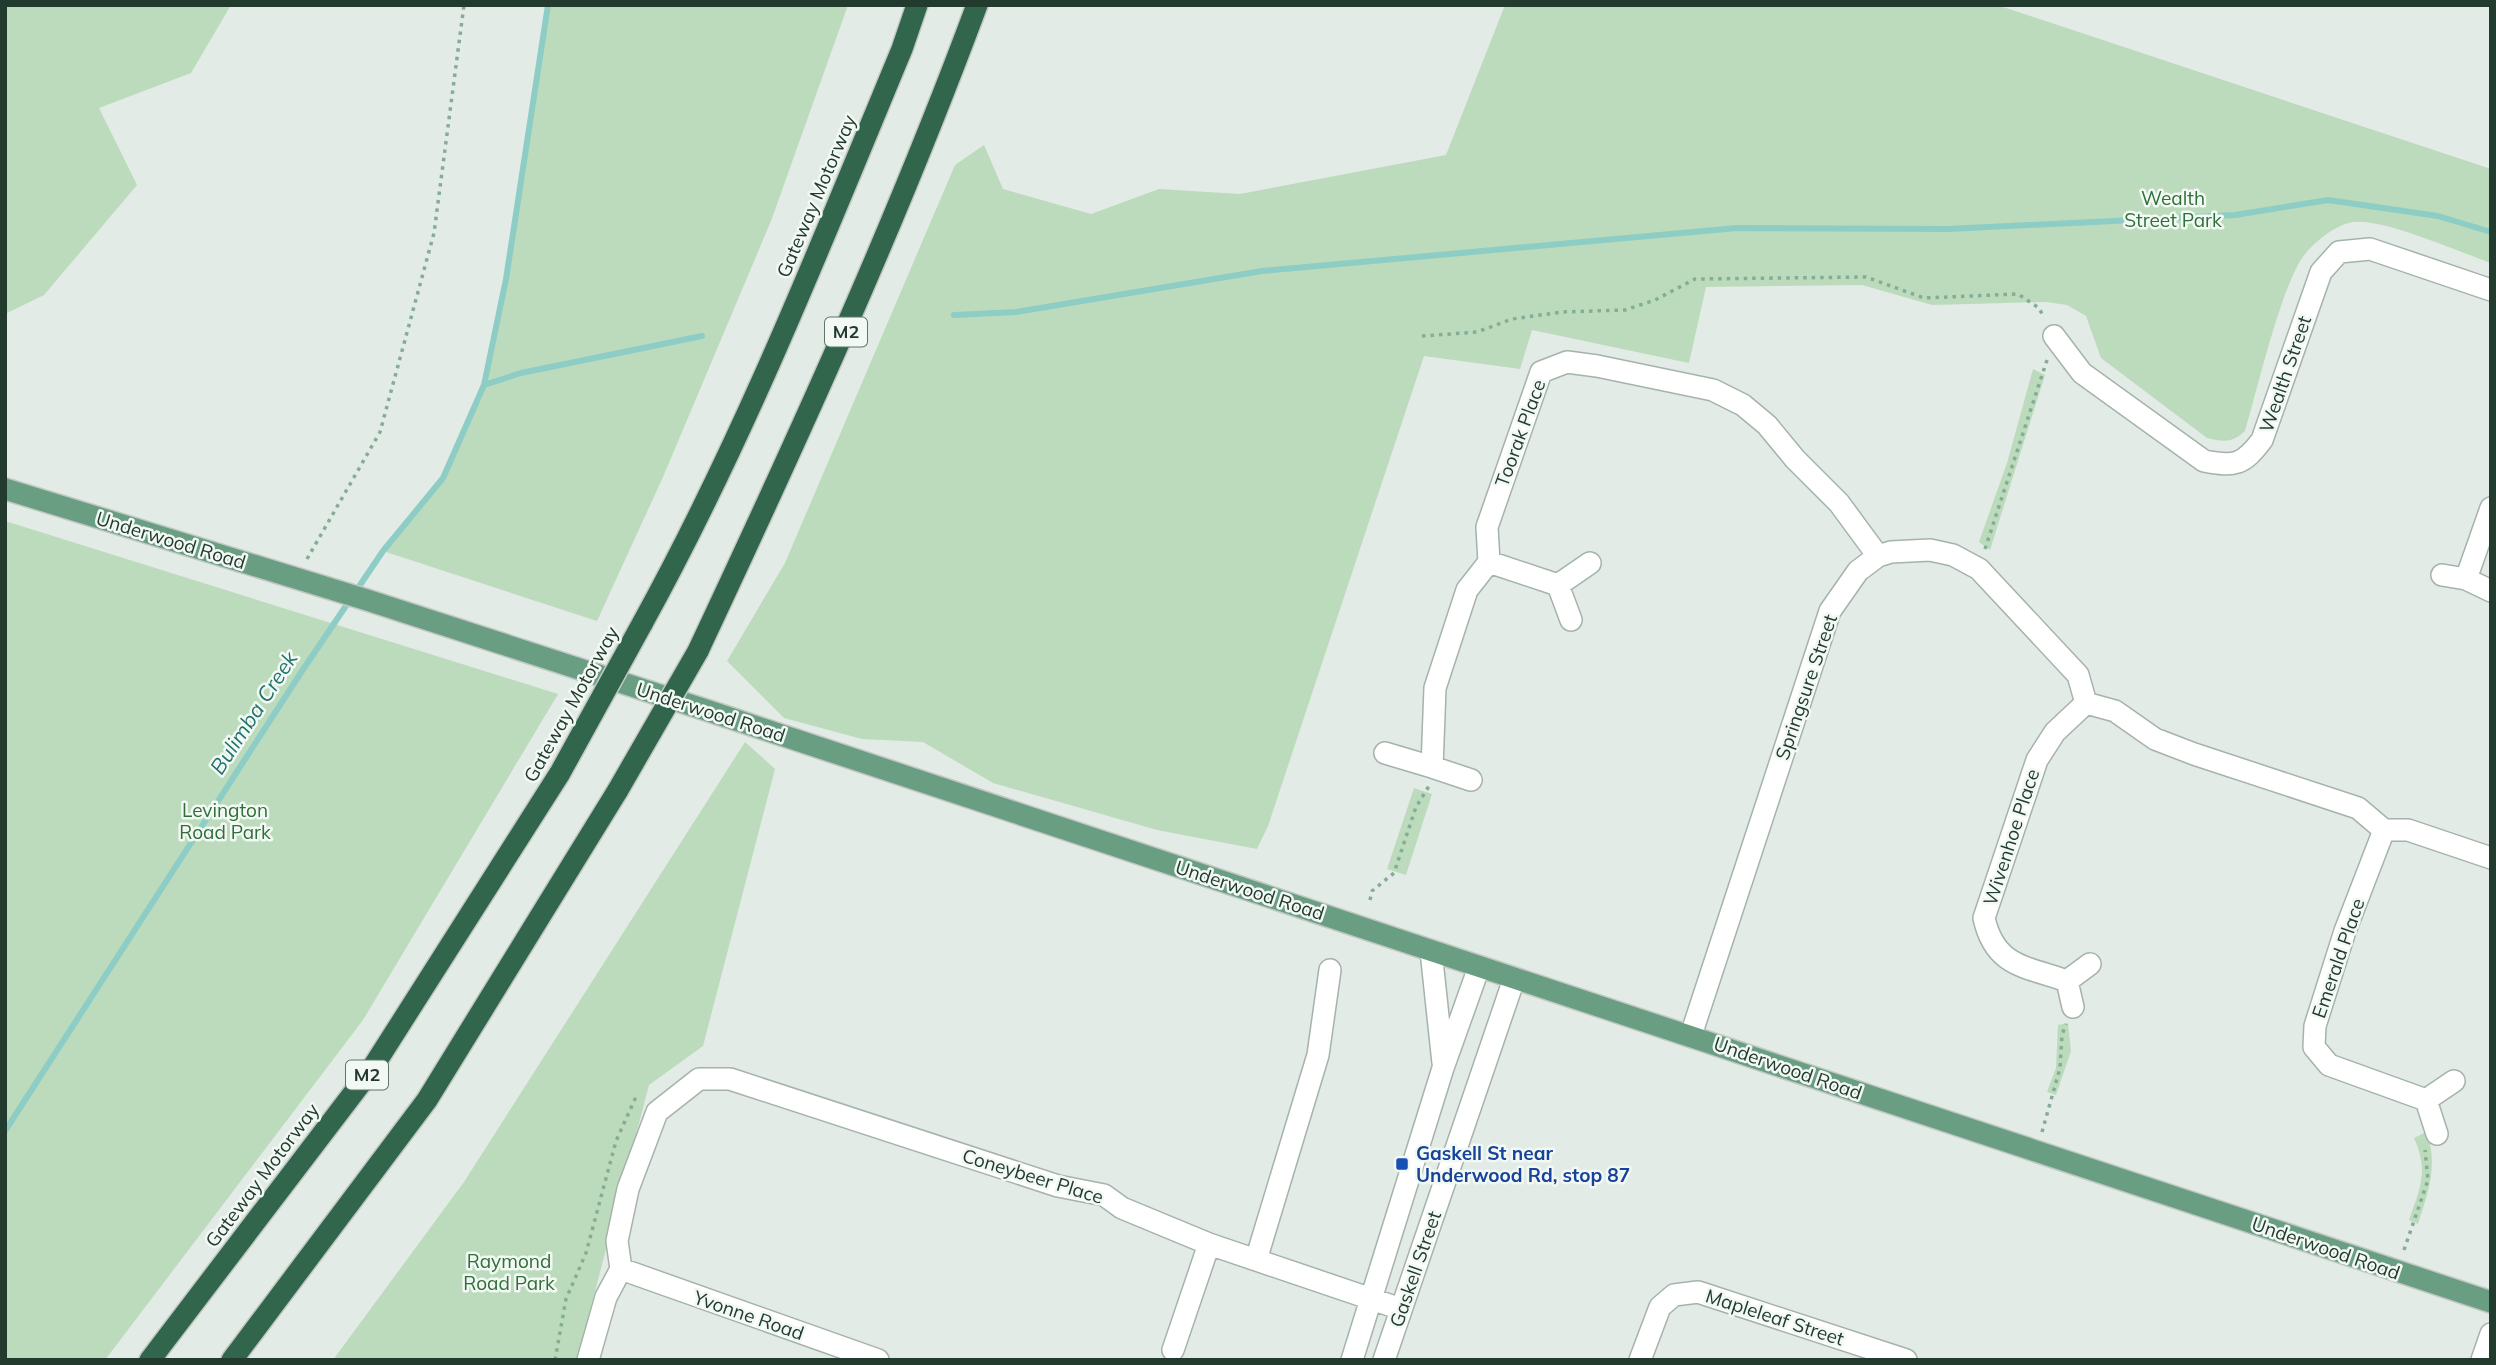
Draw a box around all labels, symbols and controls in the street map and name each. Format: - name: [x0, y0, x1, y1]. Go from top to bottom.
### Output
- street label: Gateway Motorway: [771, 111, 861, 281]
- park label: Wealth Street Park: [2124, 186, 2222, 232]
- street label: Wealth Street: [2254, 312, 2316, 435]
- road number: M2: [825, 318, 867, 346]
- street label: Toorak Place: [1489, 376, 1551, 490]
- street label: Underwood Road: [93, 506, 249, 574]
- street label: Springsure Street: [1770, 611, 1842, 763]
- street label: Gateway Motorway: [518, 622, 624, 786]
- water label: Bulimba Creek: [204, 645, 303, 779]
- street label: Underwood Road: [633, 677, 789, 747]
- street label: Wivenhoe Place: [1978, 766, 2044, 908]
- park label: Levington Road Park: [179, 798, 271, 844]
- street label: Underwood Road: [1172, 855, 1328, 925]
- street label: Emerald Place: [2306, 895, 2370, 1021]
- street label: Underwood Road: [1711, 1031, 1865, 1105]
- road number: M2: [346, 1060, 388, 1090]
- street label: Gateway Motorway: [200, 1098, 324, 1252]
- place label: Gaskell St near Underwood Rd, stop 87: [1416, 1141, 1630, 1187]
- street label: Coneybeer Place: [959, 1143, 1107, 1209]
- marker: Gaskell St near Underwood Rd, stop 87: [1394, 1156, 1410, 1172]
- street label: Gaskell Street: [1384, 1207, 1446, 1330]
- street label: Underwood Road: [2249, 1211, 2403, 1285]
- park label: Raymond Road Park: [463, 1249, 555, 1295]
- street label: Mapleleaf Street: [1703, 1283, 1848, 1351]
- street label: Yvonne Road: [690, 1285, 807, 1345]

